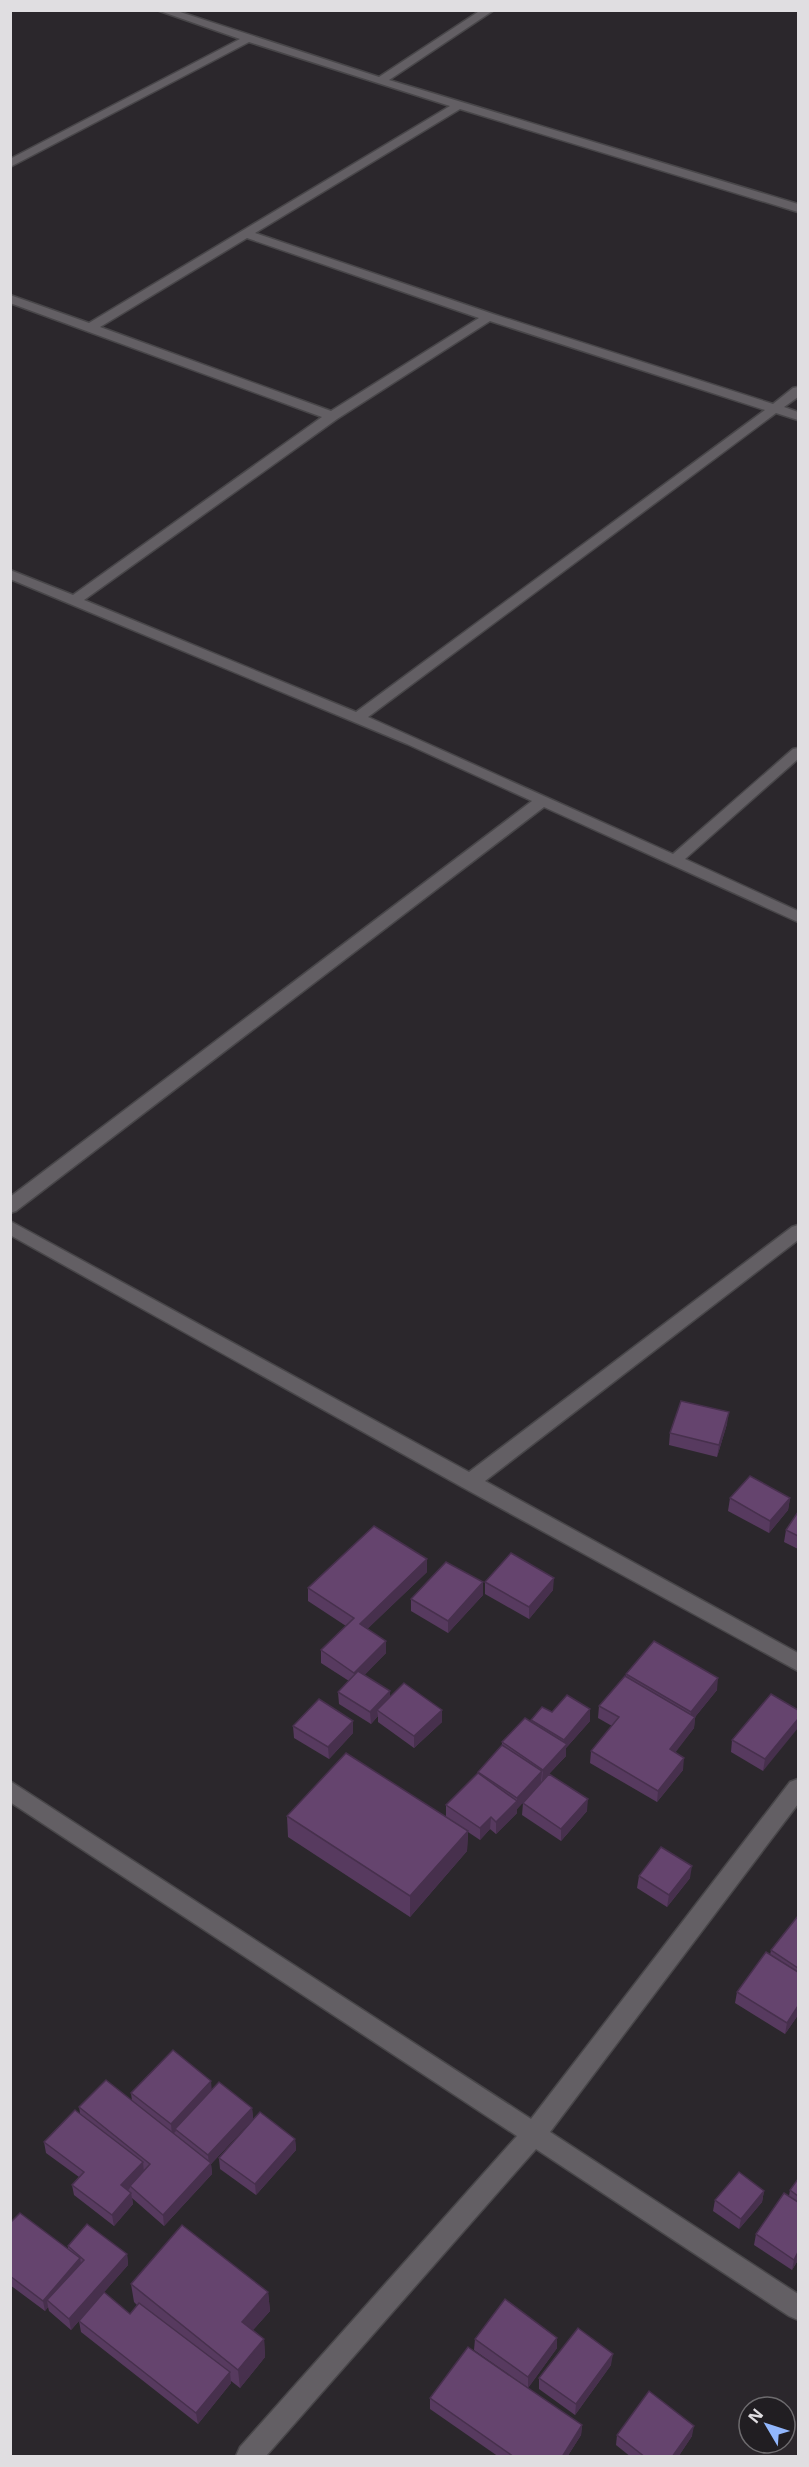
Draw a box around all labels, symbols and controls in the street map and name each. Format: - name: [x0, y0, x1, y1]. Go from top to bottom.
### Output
- north arrow: [737, 2395, 797, 2455]
- text: N: [743, 2404, 768, 2428]

